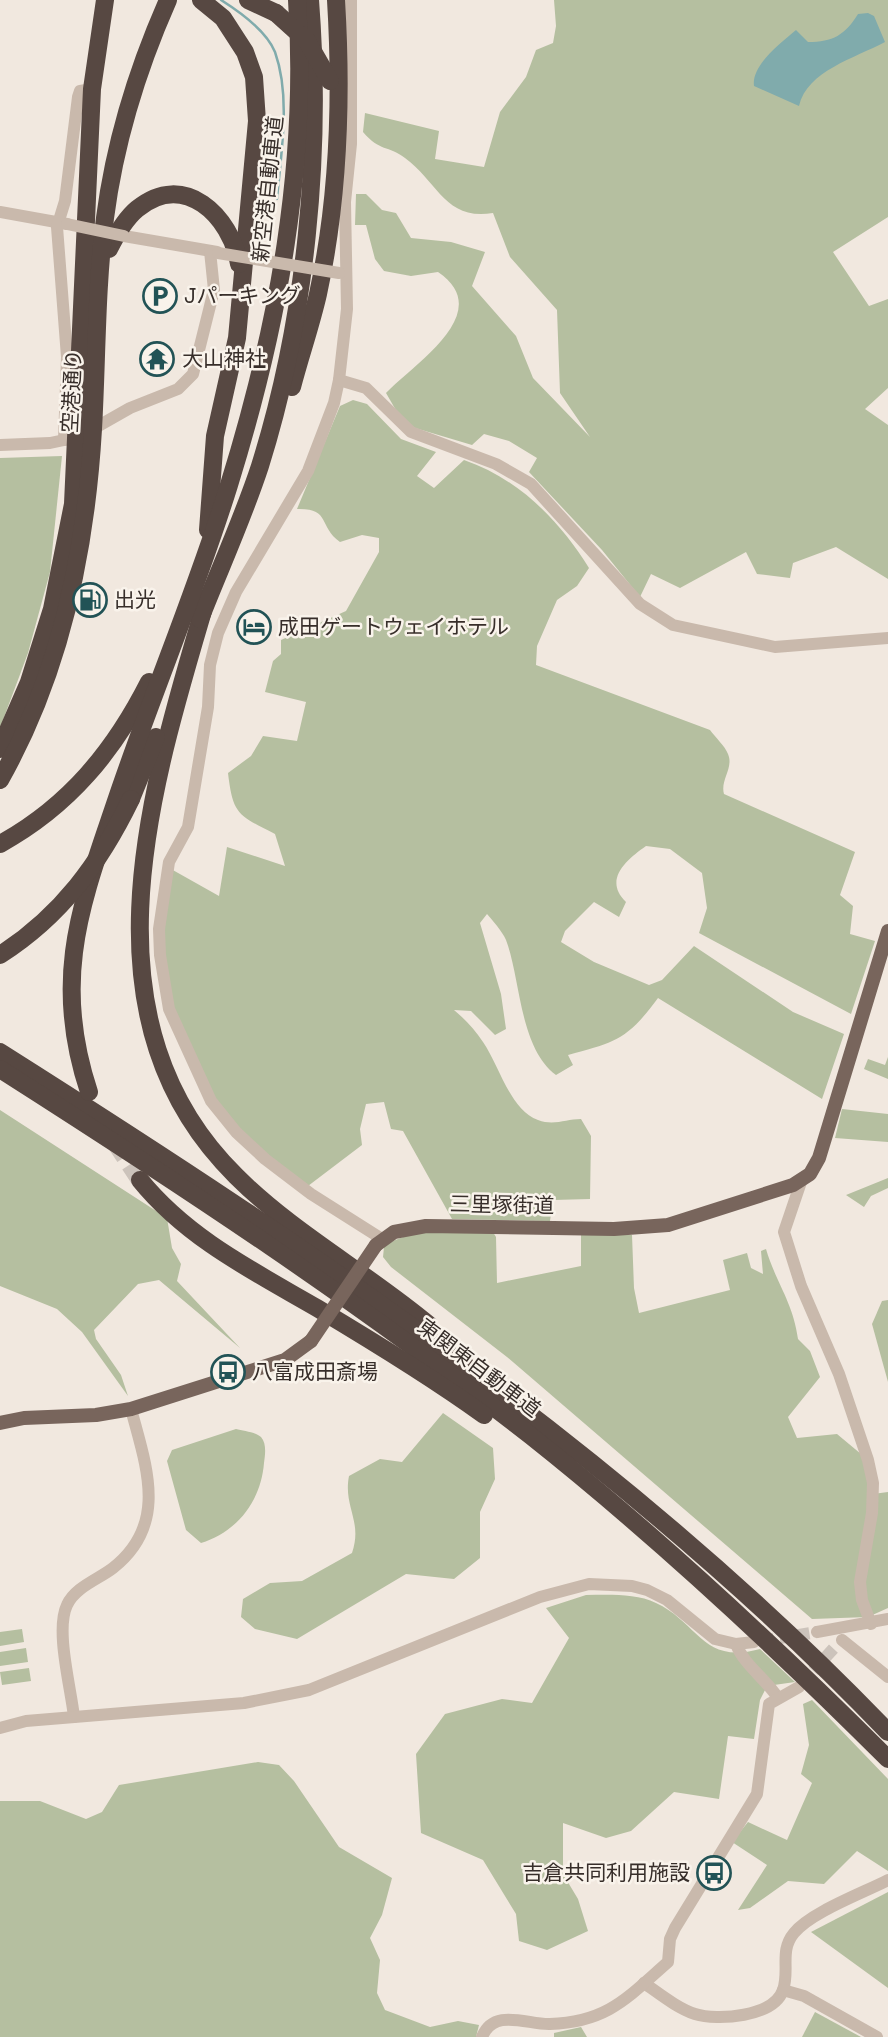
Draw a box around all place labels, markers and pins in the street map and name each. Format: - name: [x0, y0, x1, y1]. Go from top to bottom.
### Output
- parking icon: Jパーキング: [141, 277, 179, 315]
- place label: Jパーキング: [184, 282, 301, 309]
- temple icon: 大山神社: [138, 340, 176, 378]
- place label: 大山神社: [182, 345, 266, 372]
- fuel station icon: 出光: [71, 581, 109, 619]
- place label: 出光: [114, 586, 156, 613]
- hotel icon: 成田ゲートウェイホテル: [235, 608, 273, 646]
- place label: 成田ゲートウェイホテル: [278, 613, 509, 640]
- bus stop icon: 八富成田斎場: [209, 1353, 247, 1391]
- place label: 八富成田斎場: [252, 1358, 378, 1385]
- bus stop icon: 吉倉共同利用施設: [695, 1854, 733, 1892]
- place label: 吉倉共同利用施設: [522, 1859, 690, 1886]

